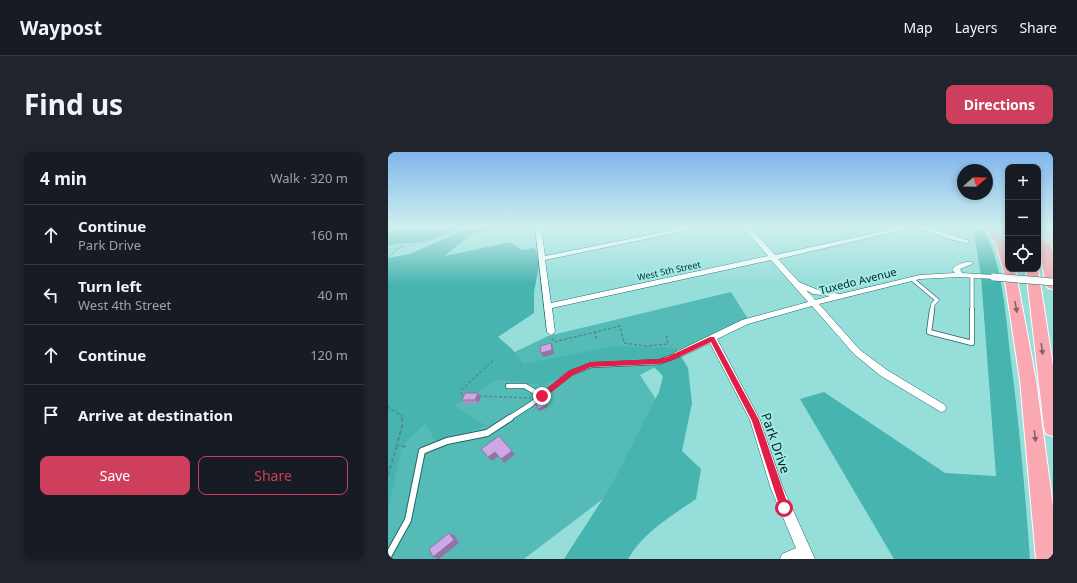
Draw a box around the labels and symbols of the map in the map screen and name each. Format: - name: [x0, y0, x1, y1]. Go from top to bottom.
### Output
- north arrow: [957, 164, 993, 200]
- street label: West 5th Street: [636, 257, 703, 284]
- street label: Tuxedo Avenue: [818, 264, 898, 297]
- one-way arrow: [1013, 301, 1019, 313]
- one-way arrow: [1039, 343, 1046, 355]
- route end: [533, 387, 551, 405]
- street label: Park Drive: [757, 410, 795, 476]
- one-way arrow: [1032, 430, 1038, 442]
- route start: [775, 499, 793, 517]

